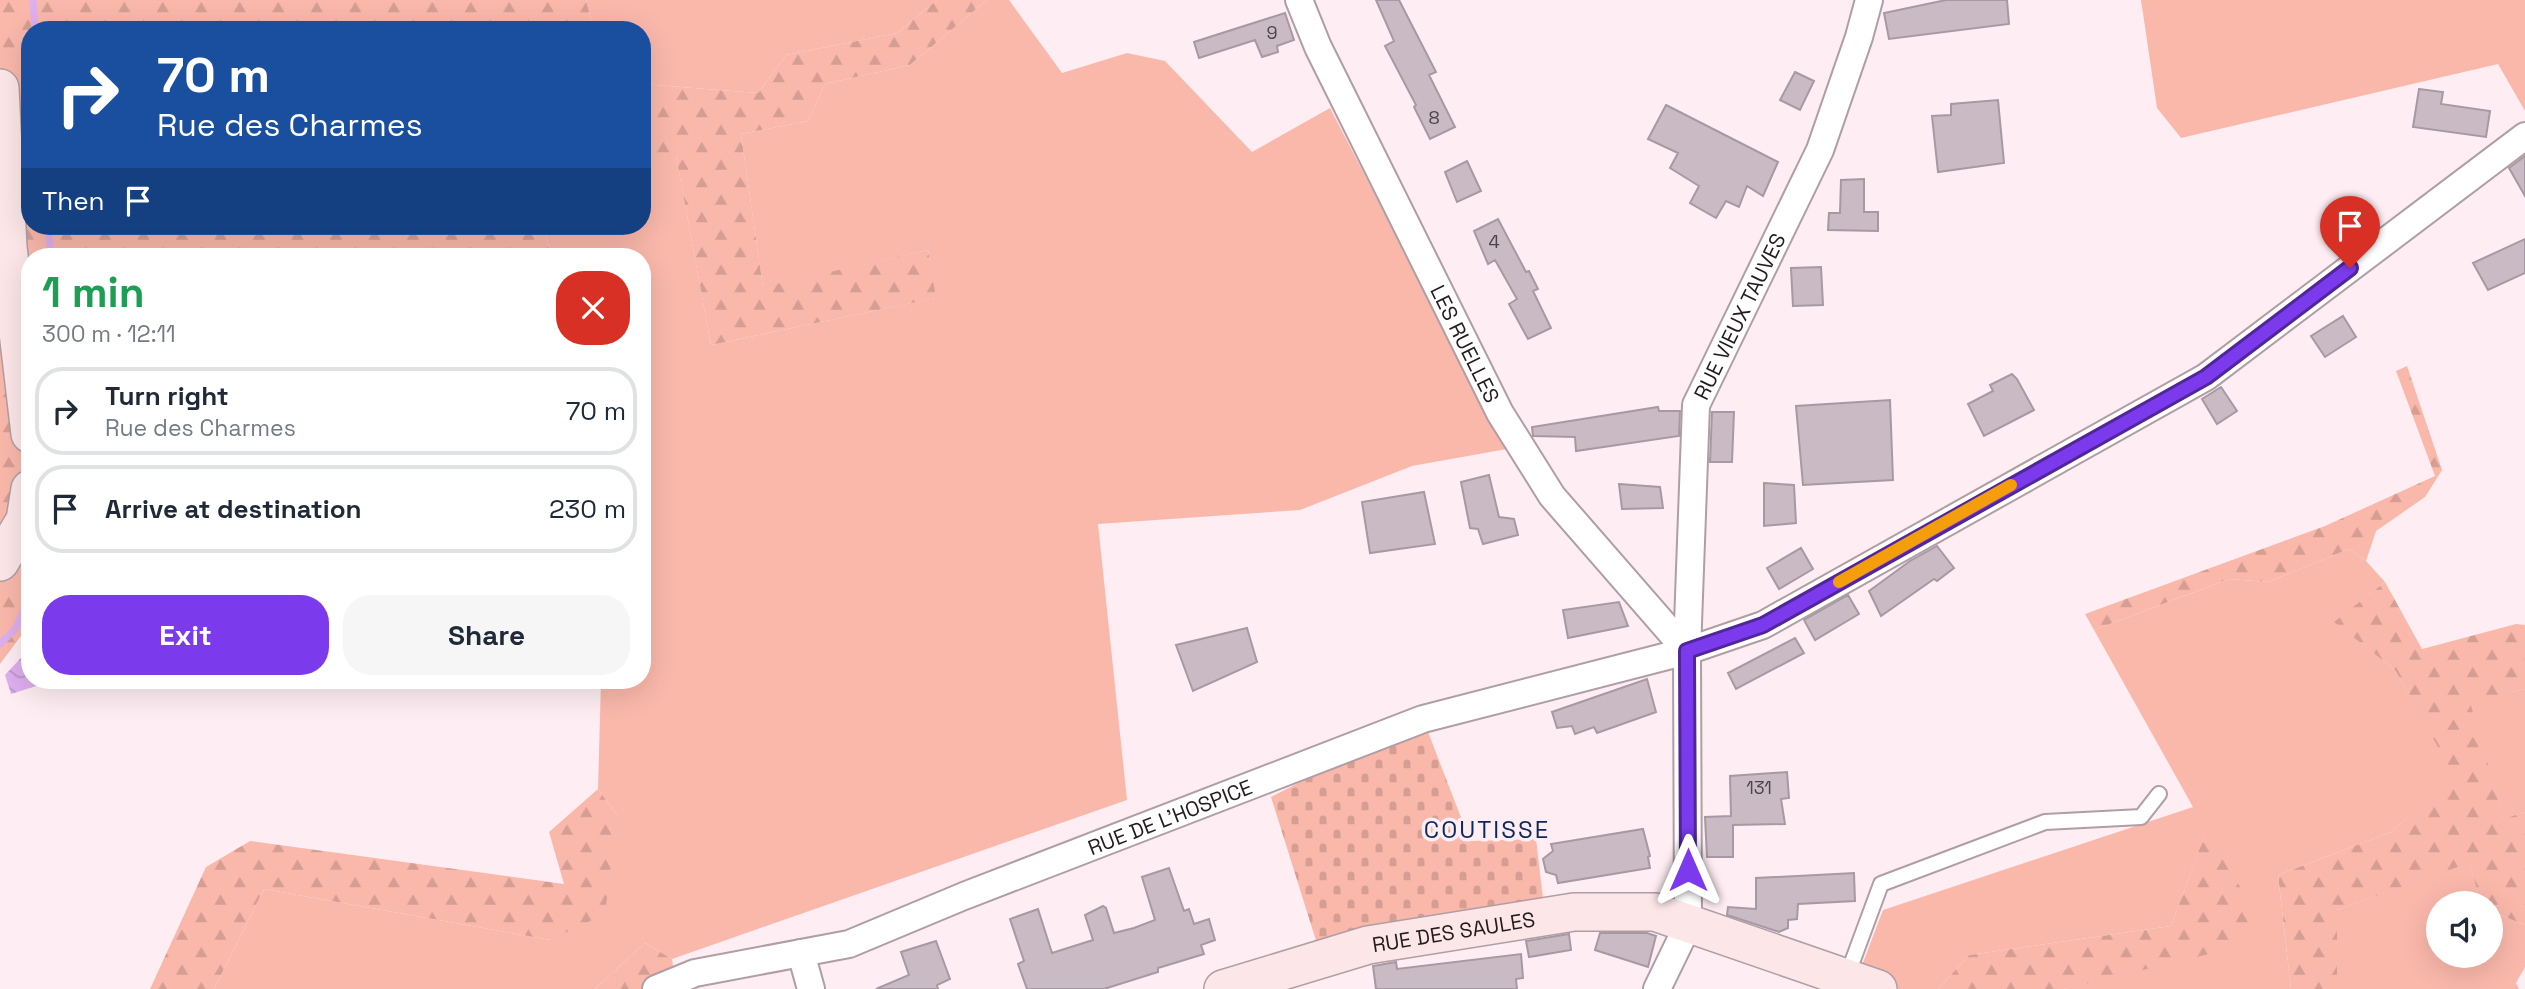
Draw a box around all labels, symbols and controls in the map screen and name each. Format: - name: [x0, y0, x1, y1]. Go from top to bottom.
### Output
- house number: 9: [1266, 21, 1278, 44]
- text: 70 m: [157, 44, 270, 106]
- icon: right: [42, 49, 133, 140]
- text: Rue des Charmes: [157, 105, 423, 145]
- house number: 8: [1428, 106, 1440, 129]
- icon: arrive: [119, 182, 157, 220]
- text: Then: [42, 184, 105, 218]
- pin: [2320, 196, 2380, 268]
- icon: arrive: [2331, 207, 2369, 245]
- street label: RUE VIEUX TAUVES: [1687, 229, 1791, 404]
- house number: 4: [1488, 230, 1500, 253]
- text: 1 min: [42, 266, 145, 319]
- button: close: [556, 271, 630, 345]
- street label: LES RUELLES: [1425, 280, 1506, 407]
- text: 300 m · 12:11: [42, 319, 176, 349]
- text: Turn right: [105, 379, 229, 413]
- icon: right: [46, 392, 84, 430]
- text: 70 m: [566, 394, 626, 428]
- text: Rue des Charmes: [105, 413, 296, 443]
- icon: arrive: [46, 490, 84, 528]
- text: Arrive at destination: [105, 492, 362, 526]
- text: 230 m: [549, 492, 626, 526]
- button: Exit: [42, 595, 329, 675]
- button: Share: [343, 595, 630, 675]
- street label: RUE DE L'HOSPICE: [1084, 773, 1256, 861]
- house number: 131: [1746, 776, 1772, 799]
- district label: COUTISSE: [1424, 814, 1550, 845]
- position arrow: [1651, 833, 1725, 907]
- map controls: [2426, 891, 2503, 968]
- button: sound: [2426, 891, 2503, 968]
- street label: RUE DES SAULES: [1370, 905, 1537, 958]

